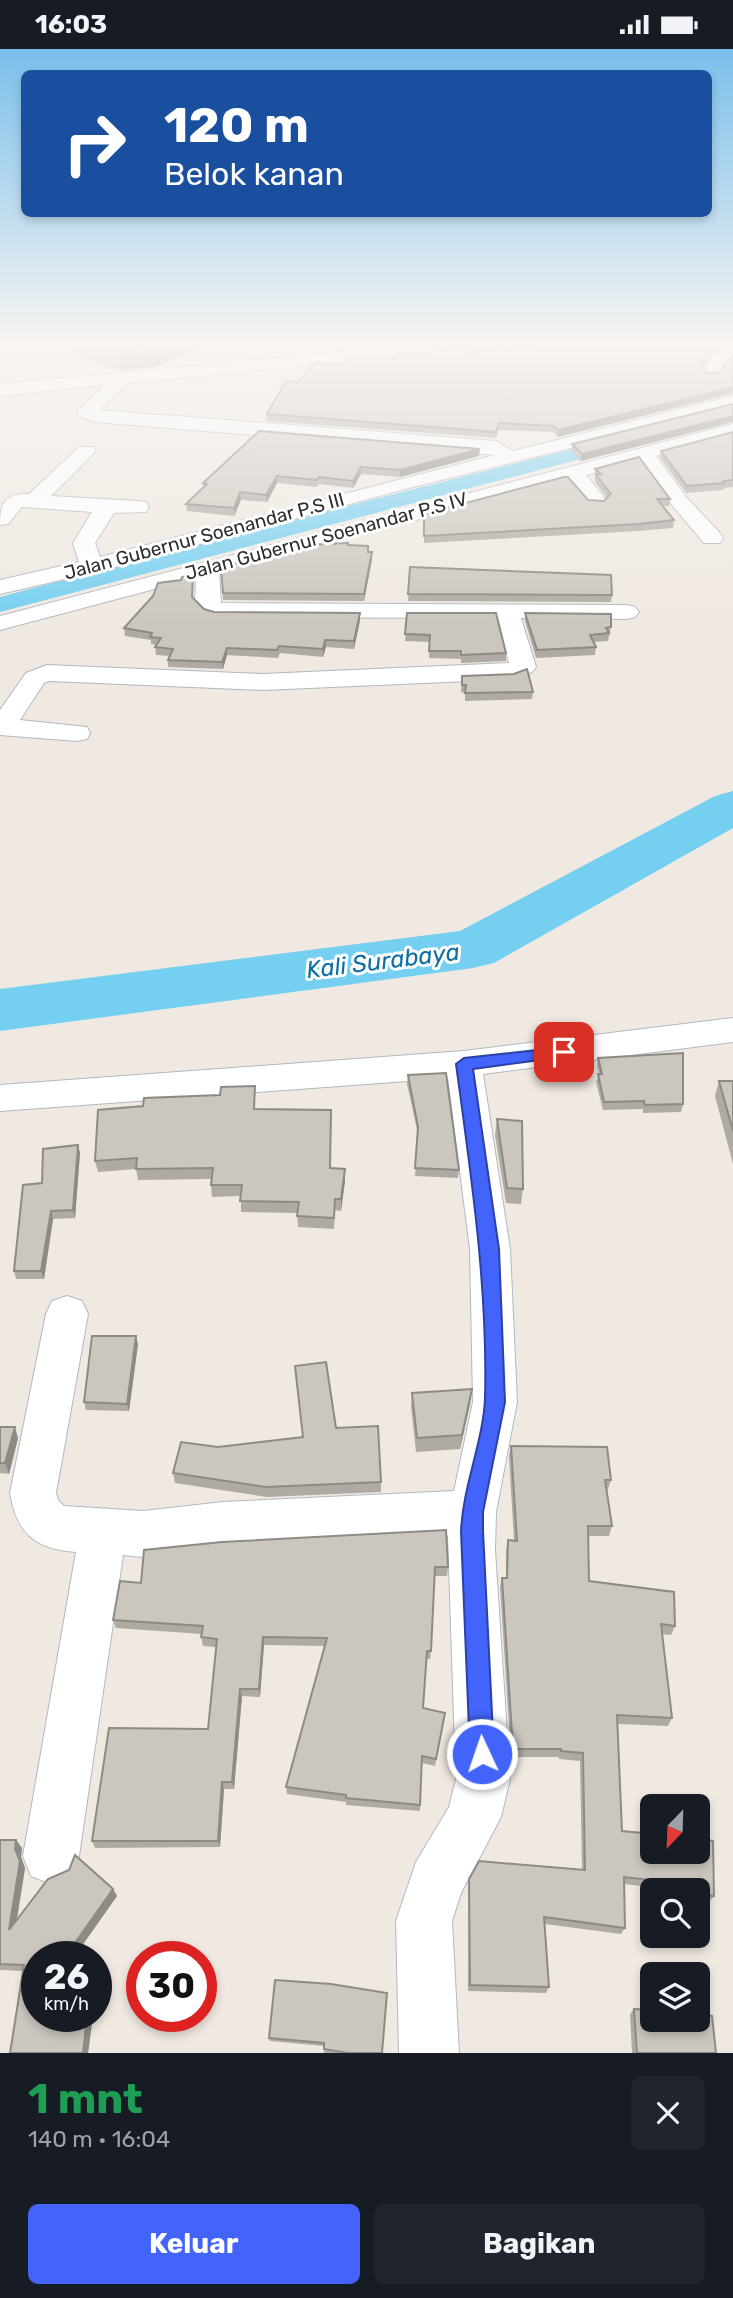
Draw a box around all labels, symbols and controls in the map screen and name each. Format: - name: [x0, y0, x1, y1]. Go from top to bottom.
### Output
- text: 16:03: [35, 9, 107, 40]
- text: 120 m: [164, 96, 309, 154]
- icon: right: [49, 98, 140, 189]
- text: Belok kanan: [164, 155, 344, 193]
- street label: Jalan Gubernur Soenandar P.S III: [61, 487, 347, 585]
- street label: Jalan Gubernur Soenandar P.S IV: [182, 487, 470, 585]
- water label: Kali Surabaya: [305, 938, 461, 984]
- pin: [534, 1022, 594, 1082]
- icon: arrive: [545, 1033, 583, 1071]
- position arrow: [445, 1717, 519, 1791]
- north arrow: [640, 1794, 710, 1864]
- map controls: [640, 1794, 710, 2032]
- button: search: [640, 1878, 710, 1948]
- speed limit sign: 30: [126, 1941, 217, 2032]
- text: 26: [44, 1956, 89, 1998]
- button: layers: [640, 1962, 710, 2032]
- text: km/h: [44, 1993, 89, 2015]
- text: 1 mnt: [28, 2074, 143, 2124]
- button: close: [631, 2076, 705, 2150]
- text: 140 m · 16:04: [28, 2125, 170, 2153]
- button: Keluar: [28, 2204, 360, 2284]
- button: Bagikan: [374, 2204, 705, 2284]

